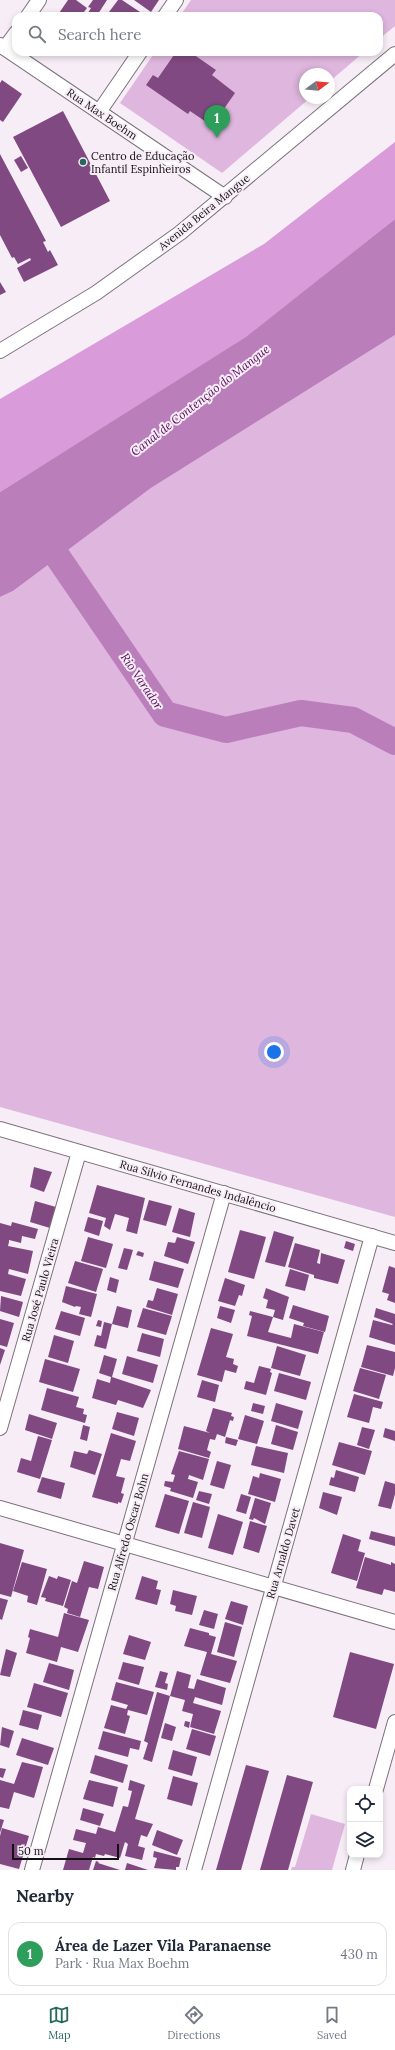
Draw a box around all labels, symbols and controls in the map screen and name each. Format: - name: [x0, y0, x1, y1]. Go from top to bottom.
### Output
- search box: [12, 12, 383, 56]
- icon: search: [26, 23, 48, 45]
- text: Search here: [58, 25, 141, 44]
- north arrow: [299, 68, 335, 104]
- street label: Rua Max Boehm: [64, 85, 140, 143]
- pin: 1: [204, 105, 230, 138]
- place label: Centro de Educação Infantil Espinheiros: [91, 149, 194, 176]
- marker: Centro de Educação Infantil Espinheiros: [78, 157, 88, 167]
- street label: Avenida Beira Mangue: [155, 171, 252, 254]
- water label: Canal de Contenção do Mangue: [128, 341, 273, 459]
- water label: Rio Varador: [118, 650, 167, 712]
- your location: [264, 1042, 284, 1062]
- street label: Rua Sílvio Fernandes Indalêncio: [118, 1157, 278, 1215]
- street label: Rua José Paulo Vieira: [19, 1236, 62, 1343]
- street label: Rua Alfredo Oscar Bohn: [105, 1471, 152, 1592]
- street label: Rua Arnaldo Davet: [263, 1505, 303, 1600]
- map controls: [347, 1786, 383, 1858]
- button: locate: [347, 1786, 383, 1822]
- button: layers: [347, 1822, 383, 1858]
- scale bar: [12, 1842, 119, 1861]
- text: 50 m: [18, 1844, 44, 1858]
- text: Nearby: [16, 1885, 74, 1907]
- text: Área de Lazer Vila Paranaense: [55, 1936, 271, 1955]
- text: 1: [27, 1946, 33, 1963]
- text: 430 m: [341, 1946, 378, 1963]
- text: Park · Rua Max Boehm: [55, 1955, 189, 1972]
- tab: Map: [48, 2004, 71, 2042]
- tab: Directions: [167, 2004, 220, 2042]
- tab: Saved: [317, 2004, 347, 2042]

